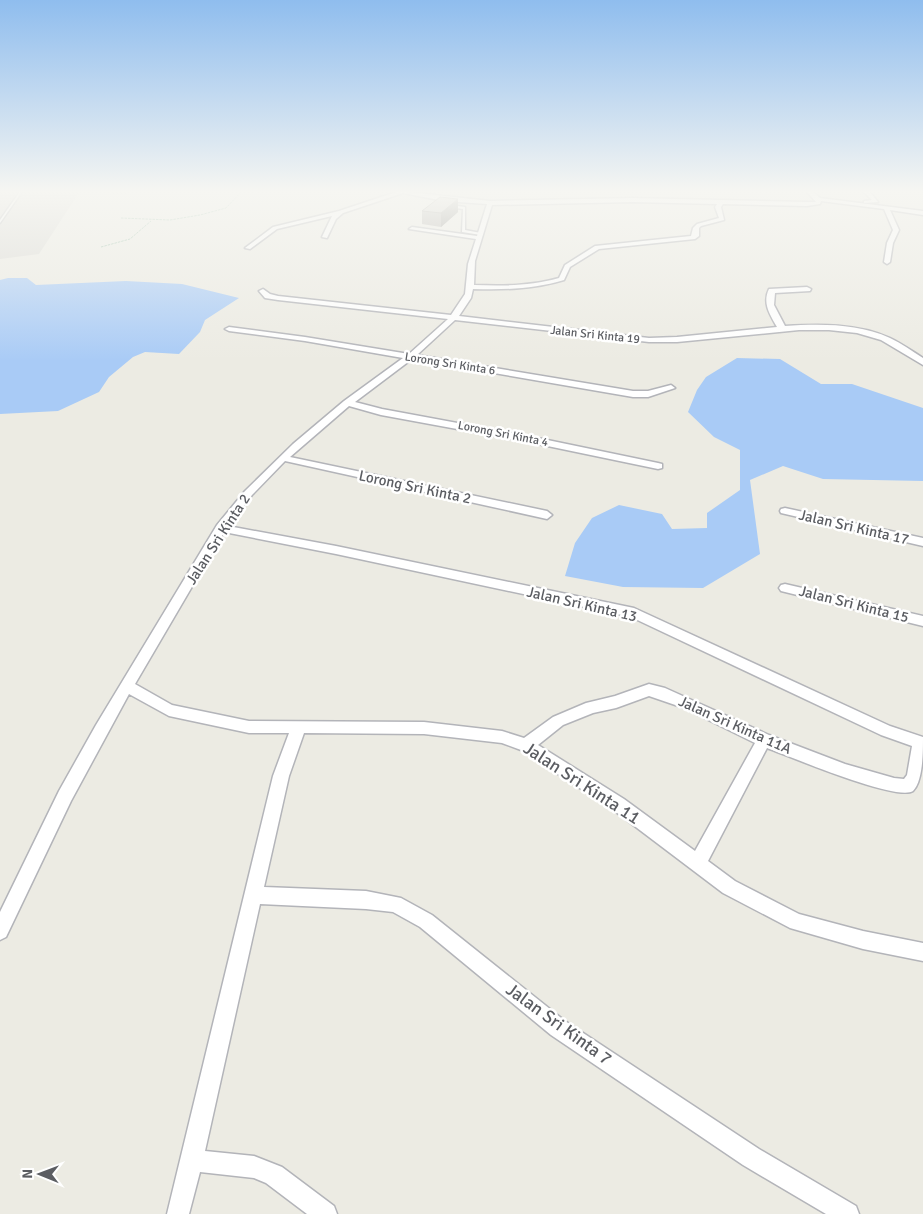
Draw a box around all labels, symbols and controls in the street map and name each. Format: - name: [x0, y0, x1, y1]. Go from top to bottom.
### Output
- street label: Jalan Sri Kinta 19: [549, 323, 641, 347]
- street label: Lorong Sri Kinta 6: [404, 349, 496, 379]
- street label: Lorong Sri Kinta 4: [457, 418, 550, 450]
- street label: Lorong Sri Kinta 2: [357, 466, 473, 508]
- street label: Jalan Sri Kinta 2: [182, 490, 254, 588]
- street label: Jalan Sri Kinta 17: [797, 506, 911, 548]
- street label: Jalan Sri Kinta 15: [797, 582, 911, 626]
- street label: Jalan Sri Kinta 13: [525, 583, 639, 625]
- street label: Jalan Sri Kinta 11A: [676, 692, 794, 758]
- street label: Jalan Sri Kinta 11: [519, 737, 645, 829]
- street label: Jalan Sri Kinta 7: [502, 978, 616, 1070]
- north arrow: [15, 1149, 65, 1199]
- text: N: [19, 1169, 36, 1179]

